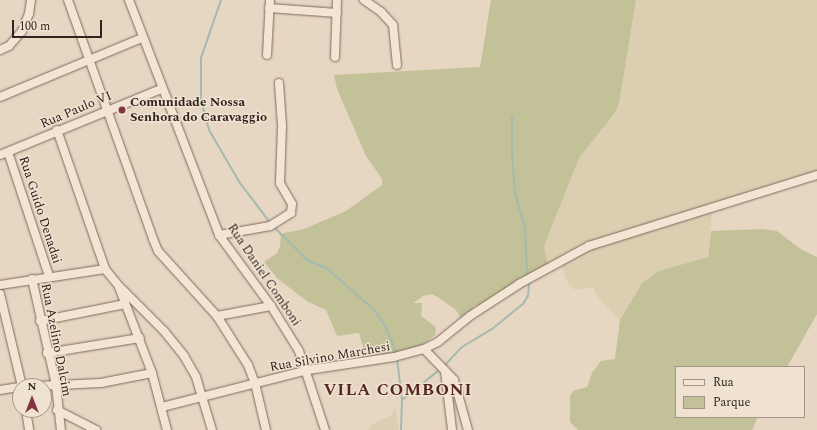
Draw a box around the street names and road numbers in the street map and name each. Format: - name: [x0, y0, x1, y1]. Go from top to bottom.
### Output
- street label: Rua Paulo VI: [38, 88, 114, 132]
- street label: Rua Guido Denadai: [15, 154, 65, 266]
- street label: Rua Daniel Comboni: [224, 221, 304, 329]
- street label: Rua Azelino Dalcim: [37, 282, 75, 398]
- street label: Rua Silvino Marchesi: [268, 339, 392, 375]

